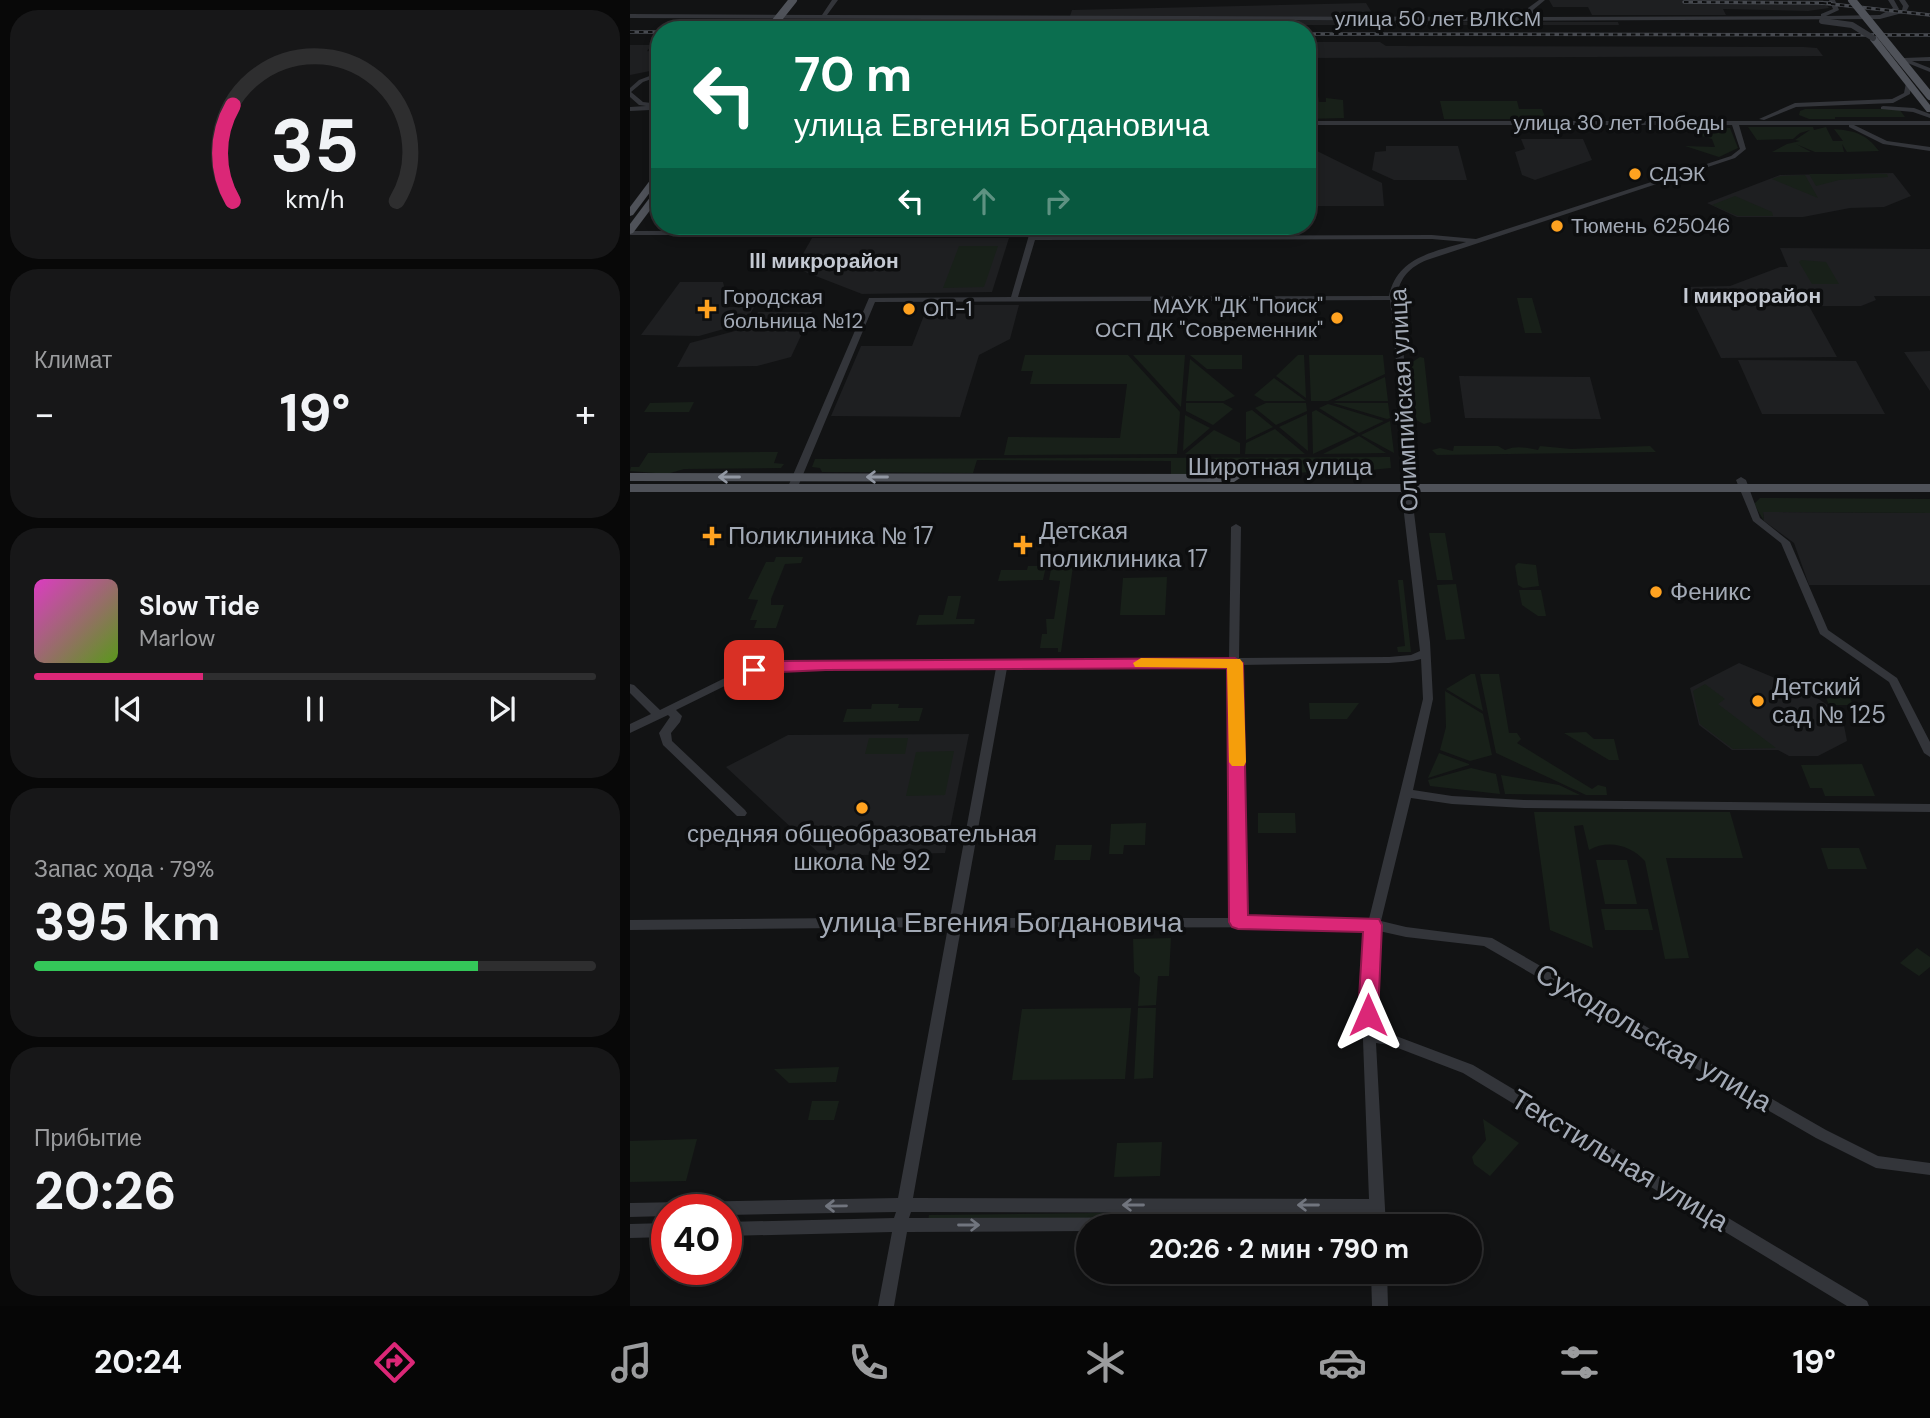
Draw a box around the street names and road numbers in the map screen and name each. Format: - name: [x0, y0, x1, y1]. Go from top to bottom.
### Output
- street label: улица 50 лет ВЛКСМ: [1335, 5, 1541, 33]
- street label: улица 30 лет Победы: [1513, 109, 1725, 137]
- street label: Олимпийская улица: [1382, 287, 1425, 513]
- street label: Широтная улица: [1188, 451, 1373, 482]
- street label: улица Евгения Богдановича: [819, 904, 1183, 941]
- street label: Суходольская улица: [1529, 955, 1779, 1120]
- street label: Текстильная улица: [1504, 1081, 1736, 1240]

